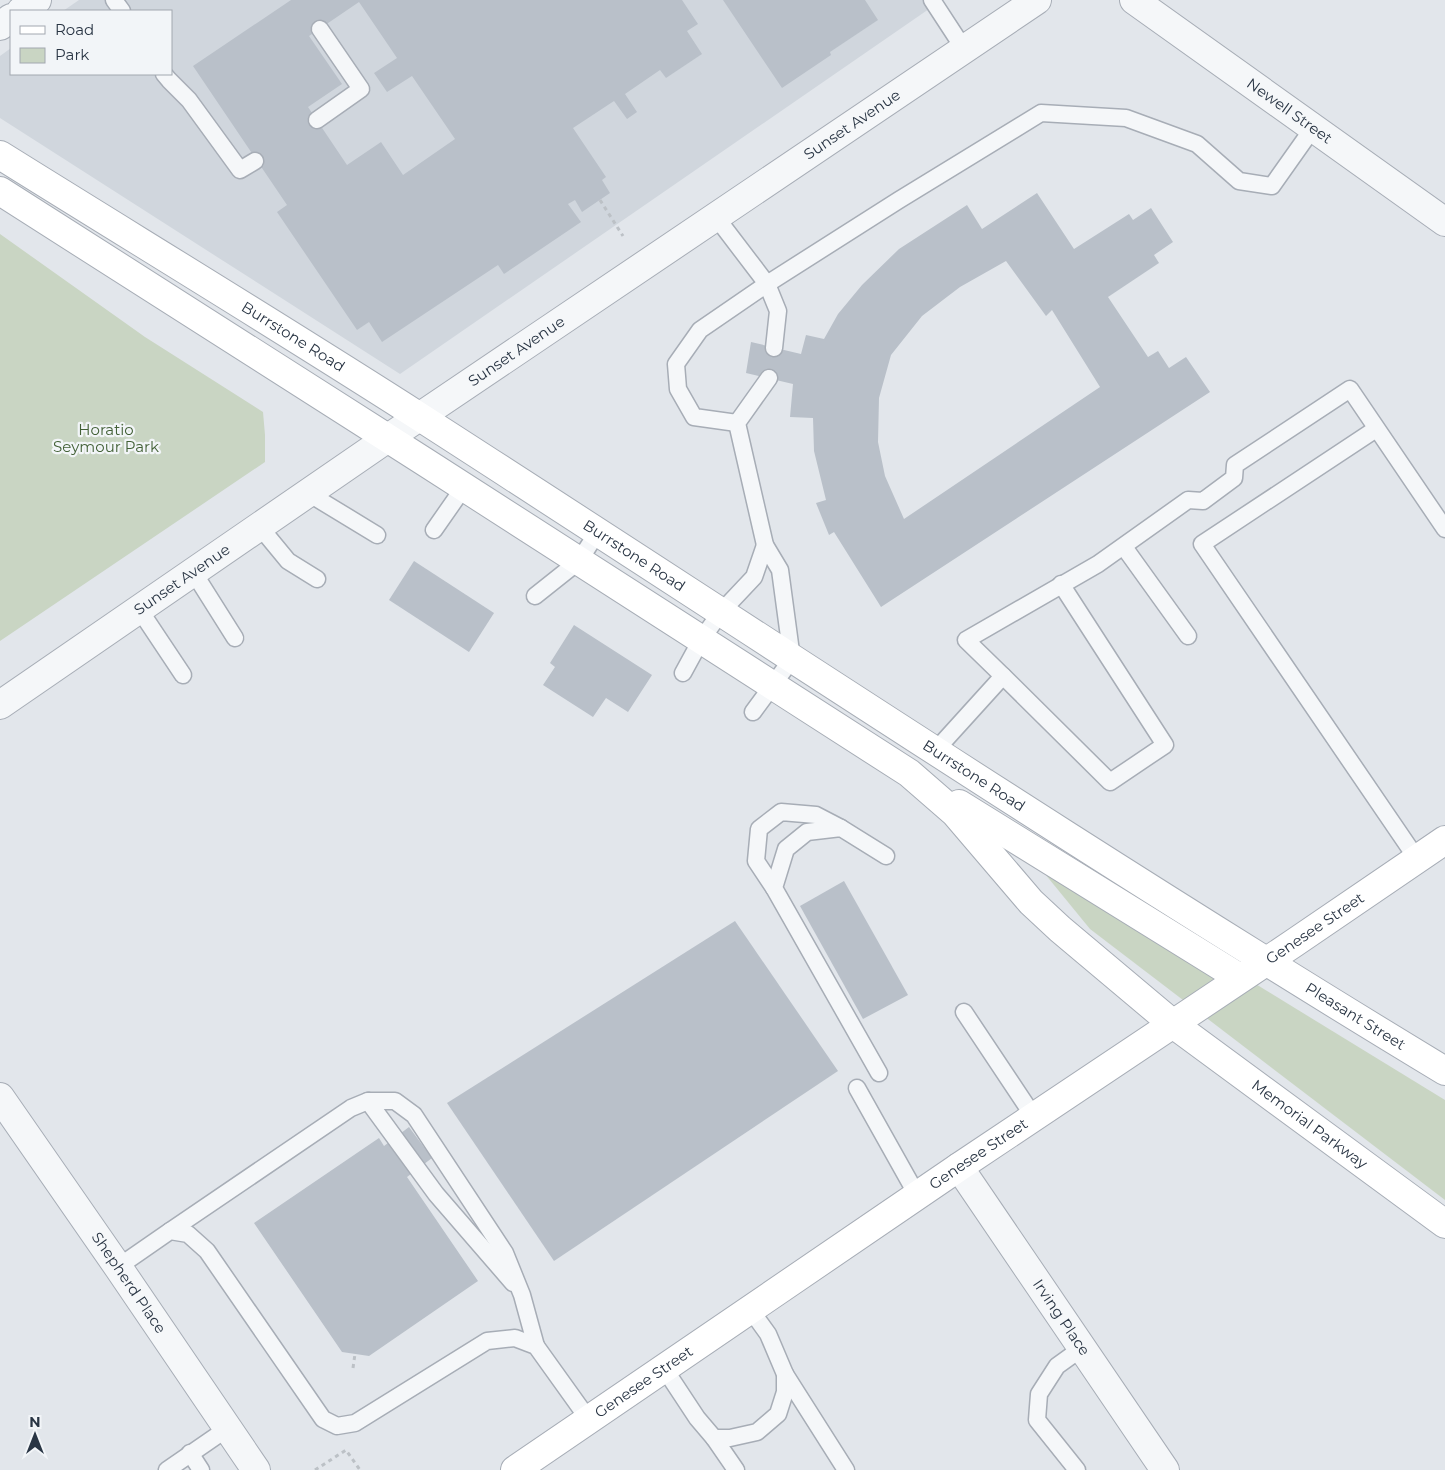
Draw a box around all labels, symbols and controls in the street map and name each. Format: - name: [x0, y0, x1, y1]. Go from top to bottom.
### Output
- legend: [10, 10, 172, 75]
- text: Road: [55, 20, 94, 39]
- text: Park: [55, 45, 89, 64]
- street label: Newell Street: [1243, 74, 1336, 148]
- street label: Sunset Avenue: [800, 85, 904, 164]
- street label: Burrstone Road: [238, 297, 349, 376]
- street label: Sunset Avenue: [464, 312, 568, 390]
- park label: Horatio Seymour Park: [53, 420, 159, 456]
- street label: Burrstone Road: [580, 515, 689, 595]
- street label: Sunset Avenue: [130, 540, 234, 619]
- street label: Burrstone Road: [919, 735, 1029, 815]
- street label: Genesee Street: [1262, 888, 1367, 968]
- street label: Pleasant Street: [1302, 978, 1409, 1054]
- street label: Memorial Parkway: [1248, 1075, 1372, 1173]
- street label: Genesee Street: [925, 1114, 1031, 1194]
- street label: Shepherd Place: [88, 1228, 170, 1337]
- street label: Irving Place: [1029, 1275, 1094, 1359]
- street label: Genesee Street: [591, 1341, 696, 1422]
- north arrow: [10, 1410, 60, 1460]
- text: N: [29, 1413, 41, 1431]

